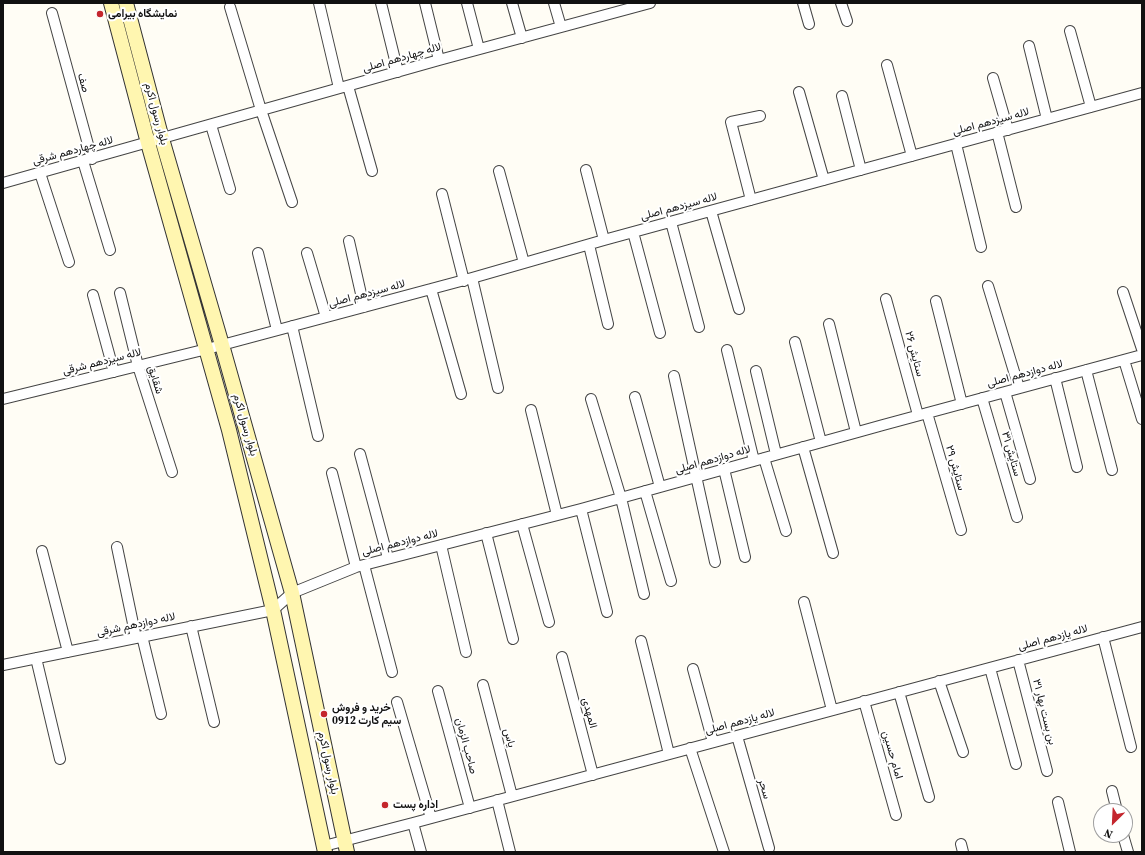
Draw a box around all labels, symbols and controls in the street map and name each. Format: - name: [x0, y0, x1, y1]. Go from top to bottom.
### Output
- place label: نمایشگاه بیرامی: [108, 7, 177, 21]
- marker: نمایشگاه بیرامی: [95, 9, 105, 19]
- street label: لاله چهاردهم اصلی: [361, 40, 443, 76]
- street label: صف: [74, 72, 92, 94]
- street label: بلوار رسول اکرم: [141, 81, 171, 147]
- street label: لاله سیزدهم اصلی: [951, 105, 1031, 139]
- street label: لاله چهاردهم شرقی: [31, 134, 115, 168]
- street label: لاله سیزدهم اصلی: [639, 190, 719, 224]
- street label: لاله سیزدهم اصلی: [327, 277, 407, 311]
- street label: ستایش ۲۶: [902, 330, 926, 378]
- street label: لاله سیزدهم شرقی: [61, 346, 143, 378]
- street label: لاله دوازدهم اصلی: [986, 358, 1064, 390]
- street label: شقایق: [144, 364, 166, 396]
- street label: بلوار رسول اکرم: [230, 392, 260, 458]
- street label: ستایش ۳۱: [998, 430, 1024, 478]
- street label: لاله دوازدهم اصلی: [674, 443, 752, 477]
- street label: ستایش ۲۹: [942, 444, 968, 492]
- street label: لاله دوازدهم اصلی: [361, 527, 439, 559]
- street label: لاله دوازدهم شرقی: [95, 610, 177, 640]
- street label: لاله یازدهم اصلی: [1017, 622, 1089, 654]
- street label: بن بست بهار ٣١: [1029, 678, 1059, 746]
- street label: المهدی: [579, 696, 599, 730]
- place label: خرید و فروش سیم کارت 0912: [332, 701, 401, 727]
- street label: لاله یازدهم اصلی: [704, 706, 776, 738]
- marker: خرید و فروش سیم کارت 0912: [319, 709, 329, 719]
- street label: صاحب الزمان: [452, 717, 480, 775]
- street label: یاس: [500, 727, 518, 749]
- street label: امام حسین: [879, 729, 905, 781]
- street label: بلوار رسول اکرم: [315, 730, 341, 796]
- street label: سحر: [755, 777, 773, 801]
- place label: اداره پست: [393, 798, 438, 812]
- marker: اداره پست: [380, 800, 390, 810]
- north arrow: [1093, 803, 1133, 843]
- text: N: [1102, 825, 1115, 842]

